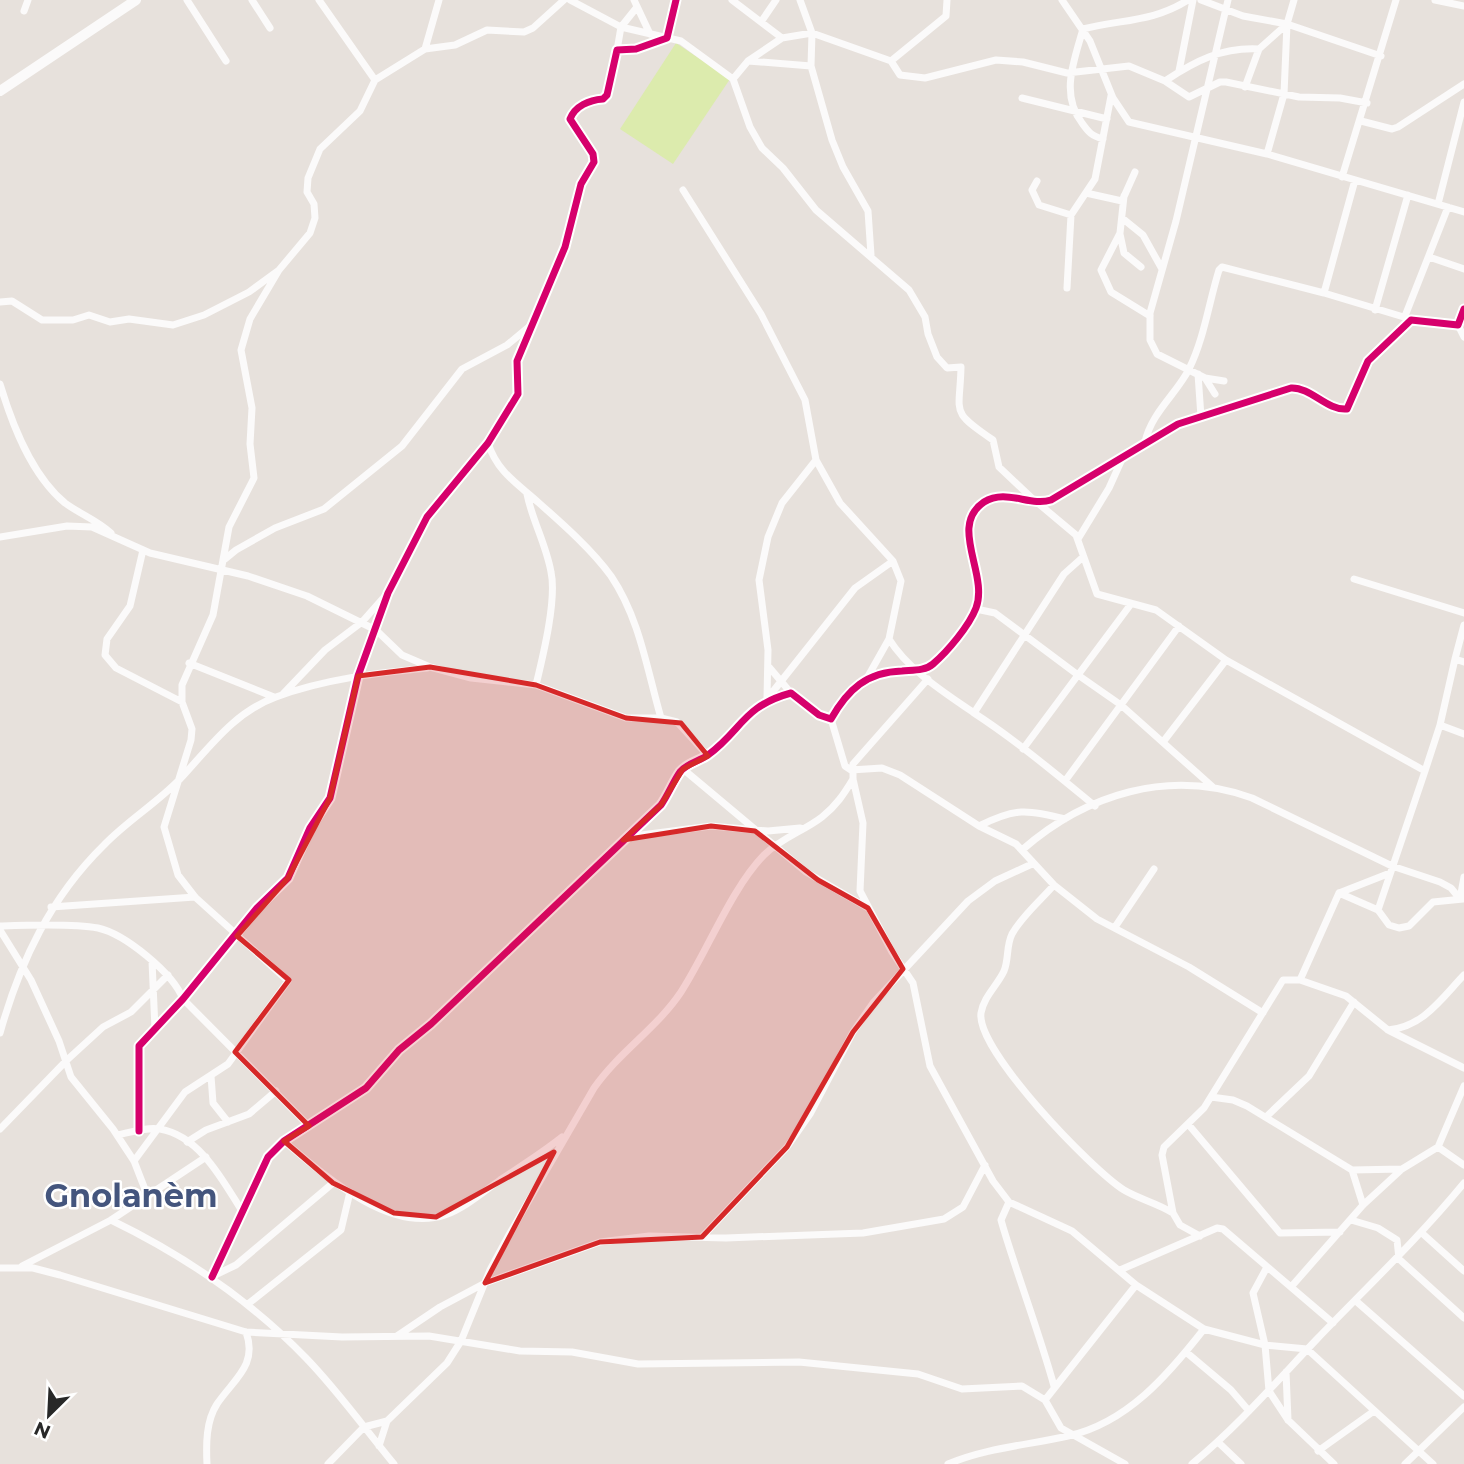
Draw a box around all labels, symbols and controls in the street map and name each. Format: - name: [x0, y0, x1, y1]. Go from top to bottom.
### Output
- district label: Gnolanèm: [44, 1176, 218, 1215]
- north arrow: [14, 1380, 84, 1450]
- text: N: [31, 1416, 54, 1444]

